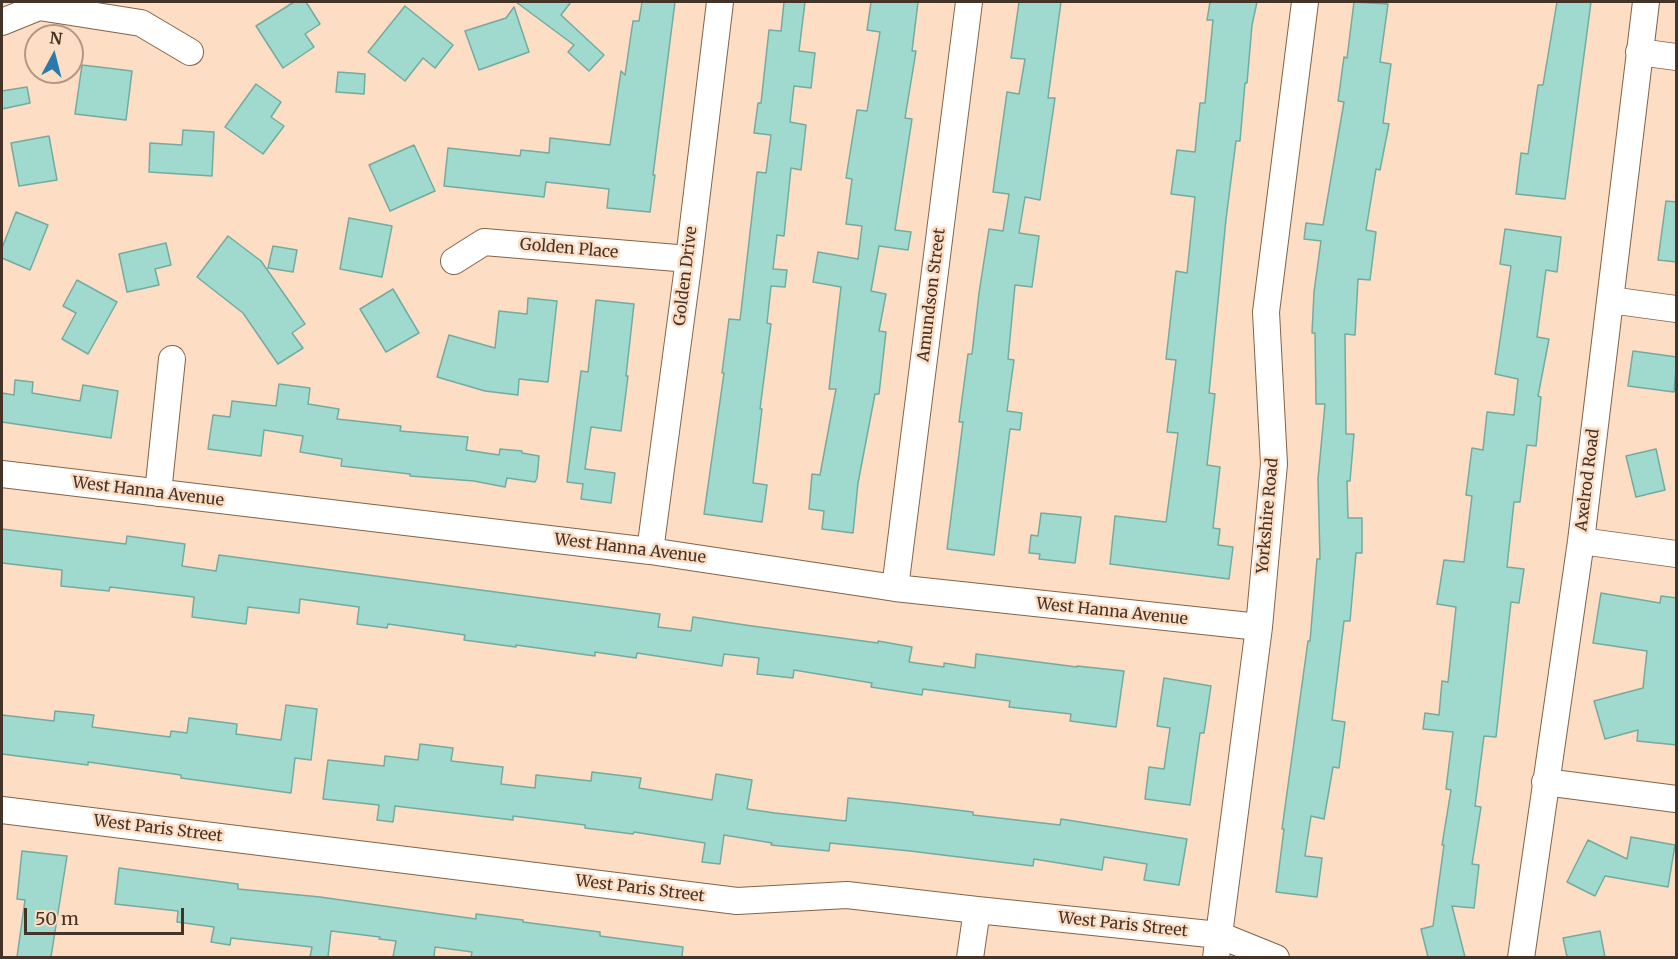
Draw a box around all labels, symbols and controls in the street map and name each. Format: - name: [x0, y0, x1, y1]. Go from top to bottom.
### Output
- north arrow: [24, 24, 84, 84]
- text: N: [48, 27, 63, 49]
- street label: Golden Drive: [670, 225, 702, 327]
- street label: Amundson Street: [914, 227, 950, 363]
- street label: Golden Place: [519, 235, 619, 263]
- street label: Axelrod Road: [1572, 428, 1604, 532]
- street label: Yorkshire Road: [1253, 457, 1283, 575]
- street label: West Hanna Avenue: [71, 473, 225, 511]
- street label: West Hanna Avenue: [553, 530, 707, 568]
- street label: West Hanna Avenue: [1035, 594, 1189, 630]
- street label: West Paris Street: [92, 812, 224, 846]
- street label: West Paris Street: [574, 872, 706, 906]
- scale bar: [27, 896, 188, 934]
- text: 50 m: [35, 907, 79, 930]
- street label: West Paris Street: [1057, 909, 1189, 941]

